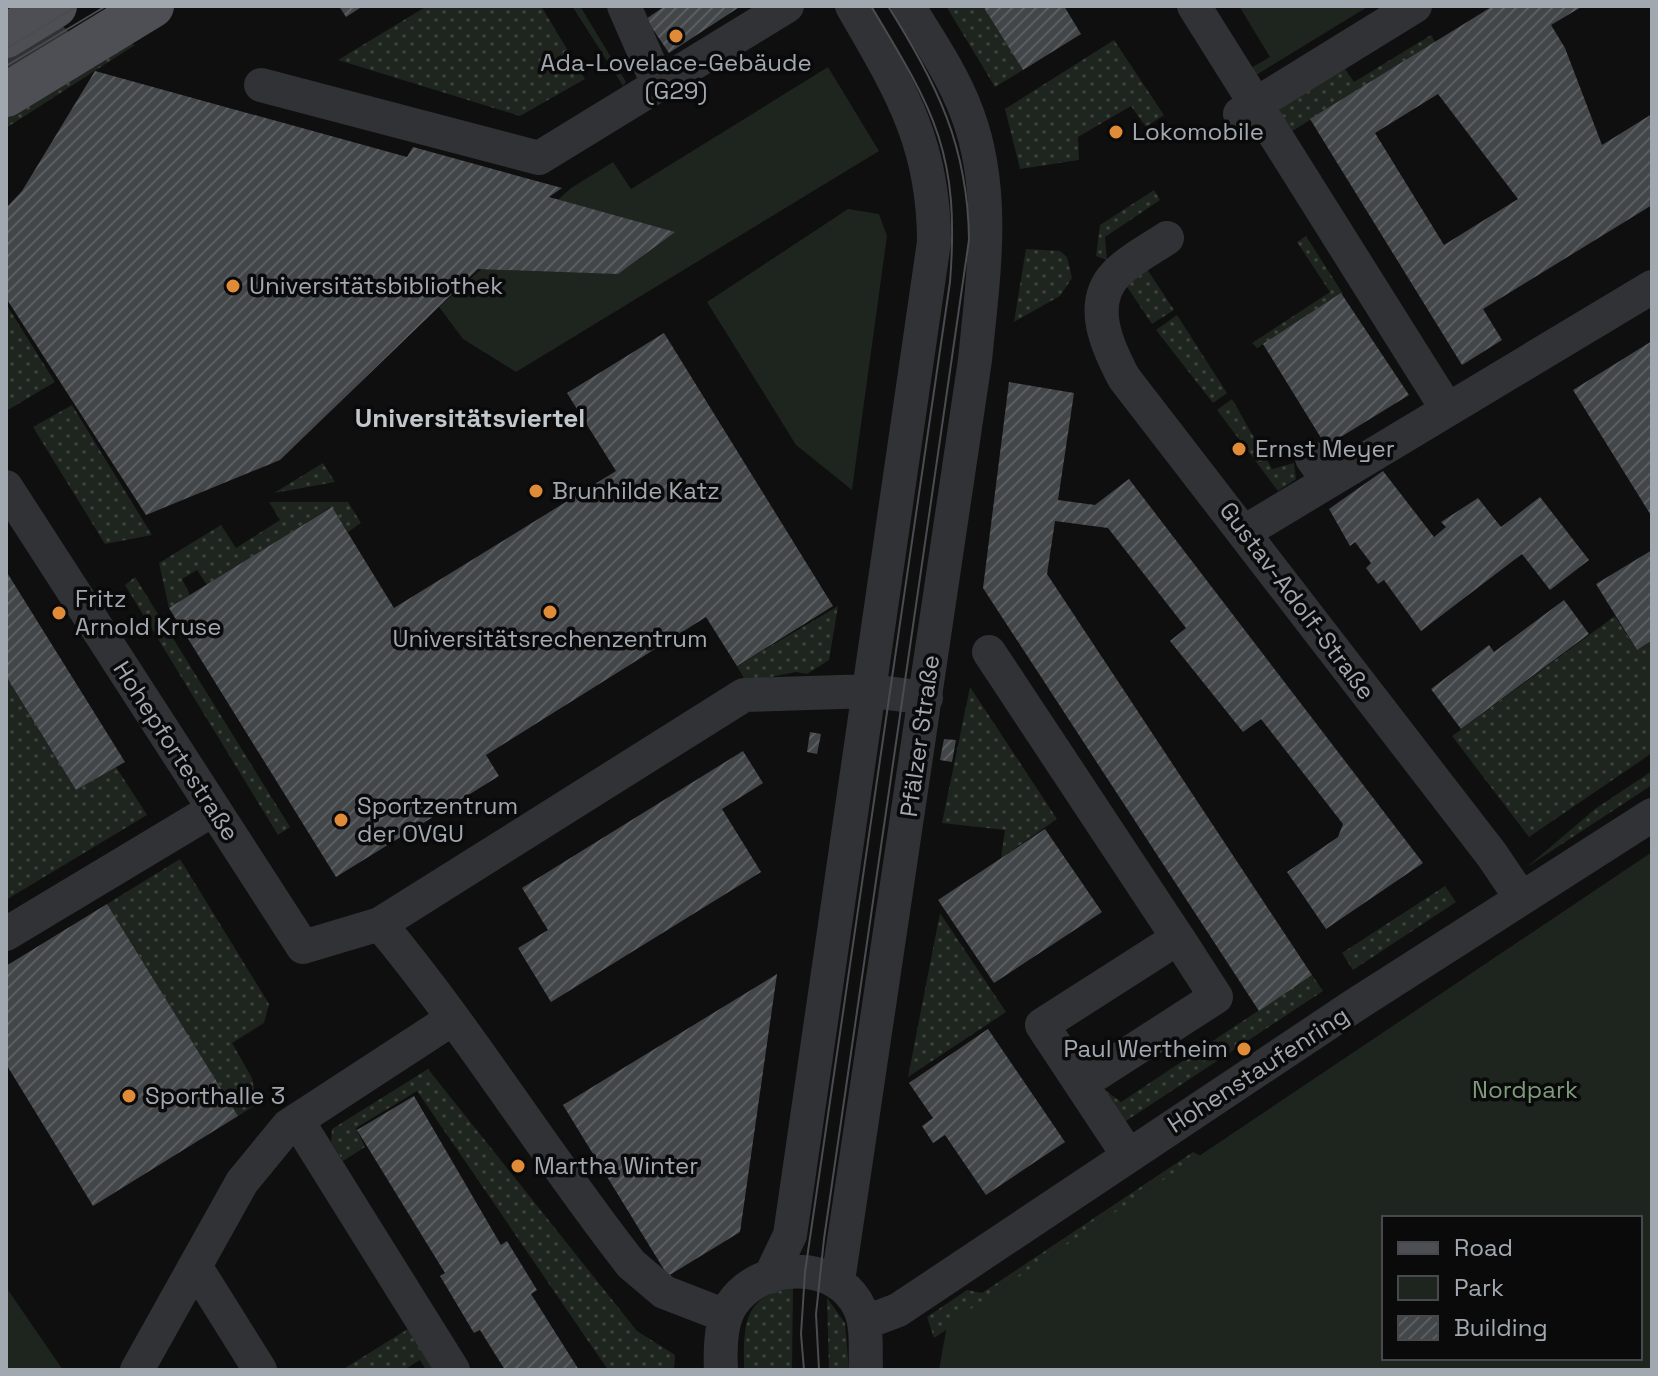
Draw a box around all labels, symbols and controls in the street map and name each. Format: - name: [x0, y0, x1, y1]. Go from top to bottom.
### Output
- marker: Ada-Lovelace-Gebäude (G29): [667, 27, 685, 45]
- place label: Ada-Lovelace-Gebäude (G29): [540, 47, 812, 106]
- place label: Lokomobile: [1132, 116, 1264, 147]
- marker: Lokomobile: [1107, 123, 1125, 141]
- place label: Universitätsbibliothek: [249, 270, 503, 301]
- marker: Universitätsbibliothek: [224, 277, 242, 295]
- district label: Universitätsviertel: [355, 401, 585, 435]
- place label: Ernst Meyer: [1255, 433, 1395, 464]
- marker: Ernst Meyer: [1230, 440, 1248, 458]
- place label: Brunhilde Katz: [552, 475, 720, 506]
- marker: Brunhilde Katz: [527, 482, 545, 500]
- street label: Gustav-Adolf-Straße: [1213, 496, 1382, 706]
- place label: Fritz Arnold Kruse: [75, 583, 221, 642]
- marker: Universitätsrechenzentrum: [541, 603, 559, 621]
- marker: Fritz Arnold Kruse: [50, 604, 68, 622]
- place label: Universitätsrechenzentrum: [392, 623, 708, 654]
- street label: Pfälzer Straße: [893, 653, 946, 819]
- street label: Hohepfortestraße: [107, 655, 246, 847]
- place label: Sportzentrum der OVGU: [357, 790, 518, 849]
- marker: Sportzentrum der OVGU: [332, 811, 350, 829]
- street label: Hohenstaufenring: [1161, 999, 1354, 1140]
- place label: Paul Wertheim: [1063, 1033, 1228, 1064]
- marker: Paul Wertheim: [1235, 1040, 1253, 1058]
- park label: Nordpark: [1472, 1074, 1578, 1105]
- place label: Sporthalle 3: [145, 1080, 285, 1111]
- marker: Sporthalle 3: [120, 1087, 138, 1105]
- place label: Martha Winter: [534, 1150, 698, 1181]
- marker: Martha Winter: [509, 1157, 527, 1175]
- legend: [1382, 1216, 1642, 1360]
- text: Road: [1454, 1232, 1513, 1263]
- text: Park: [1454, 1272, 1504, 1303]
- text: Building: [1454, 1312, 1548, 1343]

